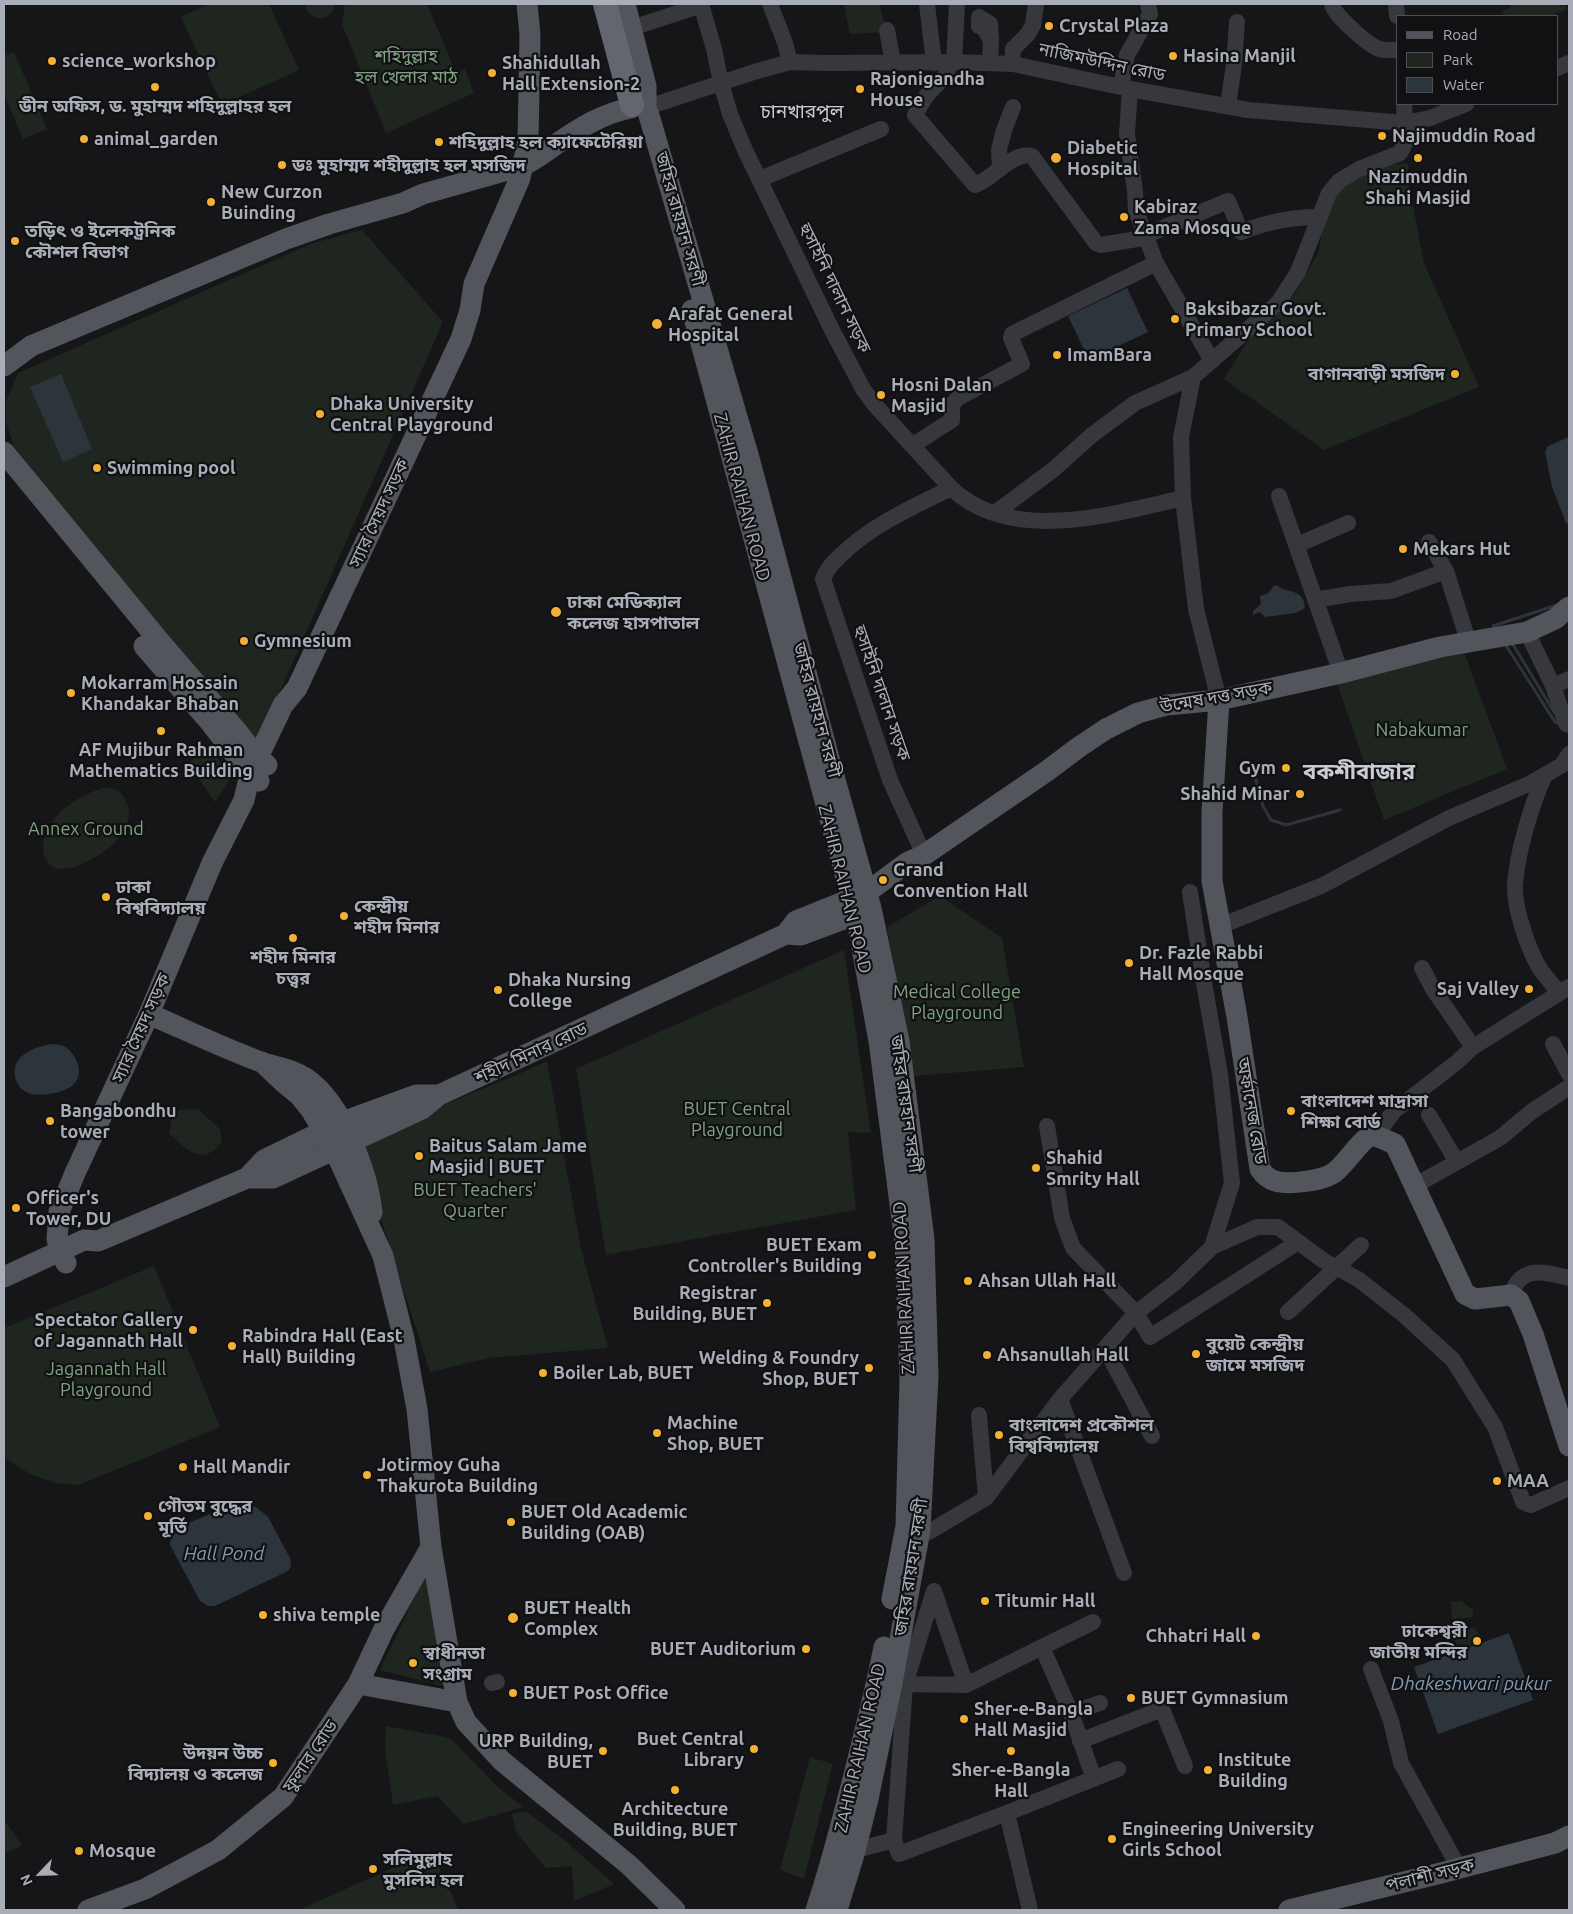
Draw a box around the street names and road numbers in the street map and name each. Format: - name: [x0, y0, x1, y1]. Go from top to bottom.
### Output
- street label: নাজিমউদ্দিন রোড: [1037, 38, 1167, 86]
- street label: জহির রায়হান সরণী: [650, 149, 710, 289]
- street label: হুসাইনি দালান সড়ক: [794, 220, 876, 356]
- street label: ZAHIR RAIHAN ROAD: [709, 410, 775, 584]
- street label: স্যার সৈয়দ সড়ক: [344, 455, 414, 571]
- street label: হুসাইনি দালান সড়ক: [849, 623, 915, 763]
- street label: জহির রায়হান সরণী: [789, 640, 845, 780]
- street label: উন্মেষ দত্ত সড়ক: [1158, 677, 1274, 717]
- street label: ZAHIR RAIHAN ROAD: [814, 802, 876, 976]
- street label: স্যার সৈয়দ সড়ক: [107, 970, 175, 1086]
- street label: শহীদ মিনার রোড: [471, 1017, 591, 1089]
- street label: জহির রায়হান সরণী: [886, 1034, 926, 1174]
- street label: অর্ফানেজ রোড: [1232, 1056, 1272, 1166]
- street label: ZAHIR RAIHAN ROAD: [889, 1201, 919, 1375]
- street label: জহির রায়হান সরণী: [889, 1497, 933, 1637]
- street label: ZAHIR RAIHAN ROAD: [830, 1661, 890, 1835]
- street label: ফুলার রোড: [278, 1716, 342, 1796]
- street label: পলাশী সড়ক: [1383, 1854, 1477, 1896]

